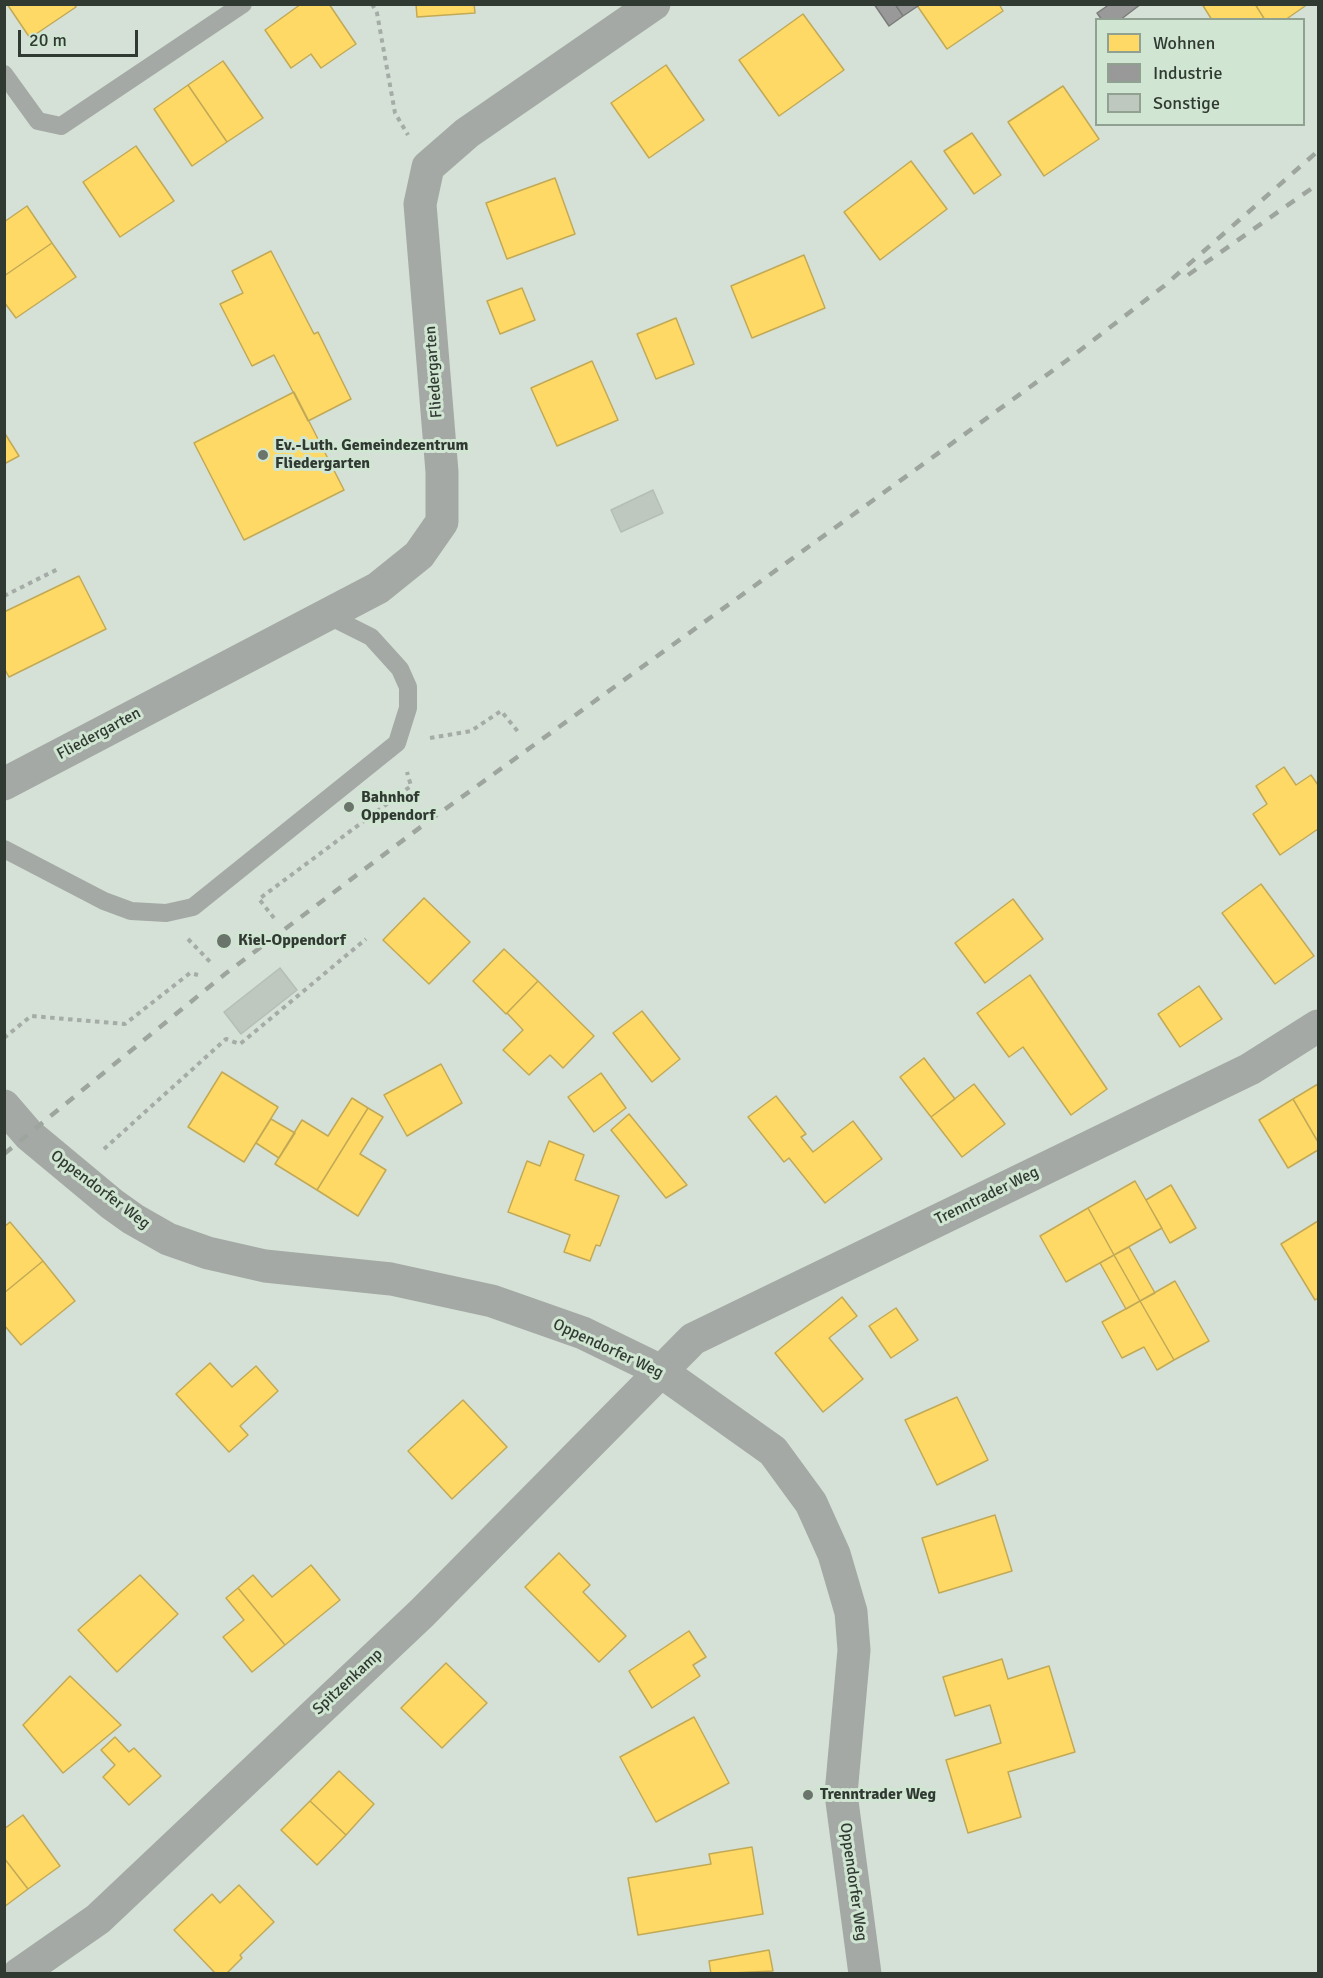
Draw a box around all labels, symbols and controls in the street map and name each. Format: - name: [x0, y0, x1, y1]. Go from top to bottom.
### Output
- scale bar: [21, 18, 141, 56]
- legend: [1095, 18, 1305, 126]
- text: 20 m: [29, 29, 67, 51]
- text: Wohnen: [1153, 32, 1215, 54]
- text: Industrie: [1153, 62, 1223, 84]
- text: Sonstige: [1153, 92, 1220, 114]
- street label: Fliedergarten: [421, 325, 447, 419]
- place label: Ev.-Luth. Gemeindezentrum Fliedergarten: [275, 436, 468, 474]
- marker: Ev.-Luth. Gemeindezentrum Fliedergarten: [256, 448, 270, 462]
- street label: Fliedergarten: [54, 704, 144, 764]
- place label: Bahnhof Oppendorf: [361, 788, 435, 826]
- marker: Bahnhof Oppendorf: [342, 800, 356, 814]
- place label: Kiel-Oppendorf: [238, 931, 346, 951]
- marker: Kiel-Oppendorf: [215, 932, 233, 950]
- street label: Oppendorfer Weg: [47, 1146, 153, 1234]
- street label: Trenntrader Weg: [932, 1163, 1042, 1229]
- street label: Oppendorfer Weg: [550, 1315, 666, 1383]
- street label: Spitzenkamp: [309, 1645, 387, 1719]
- place label: Trenntrader Weg: [820, 1785, 936, 1805]
- marker: Trenntrader Weg: [801, 1788, 815, 1802]
- street label: Oppendorfer Weg: [835, 1822, 871, 1942]

